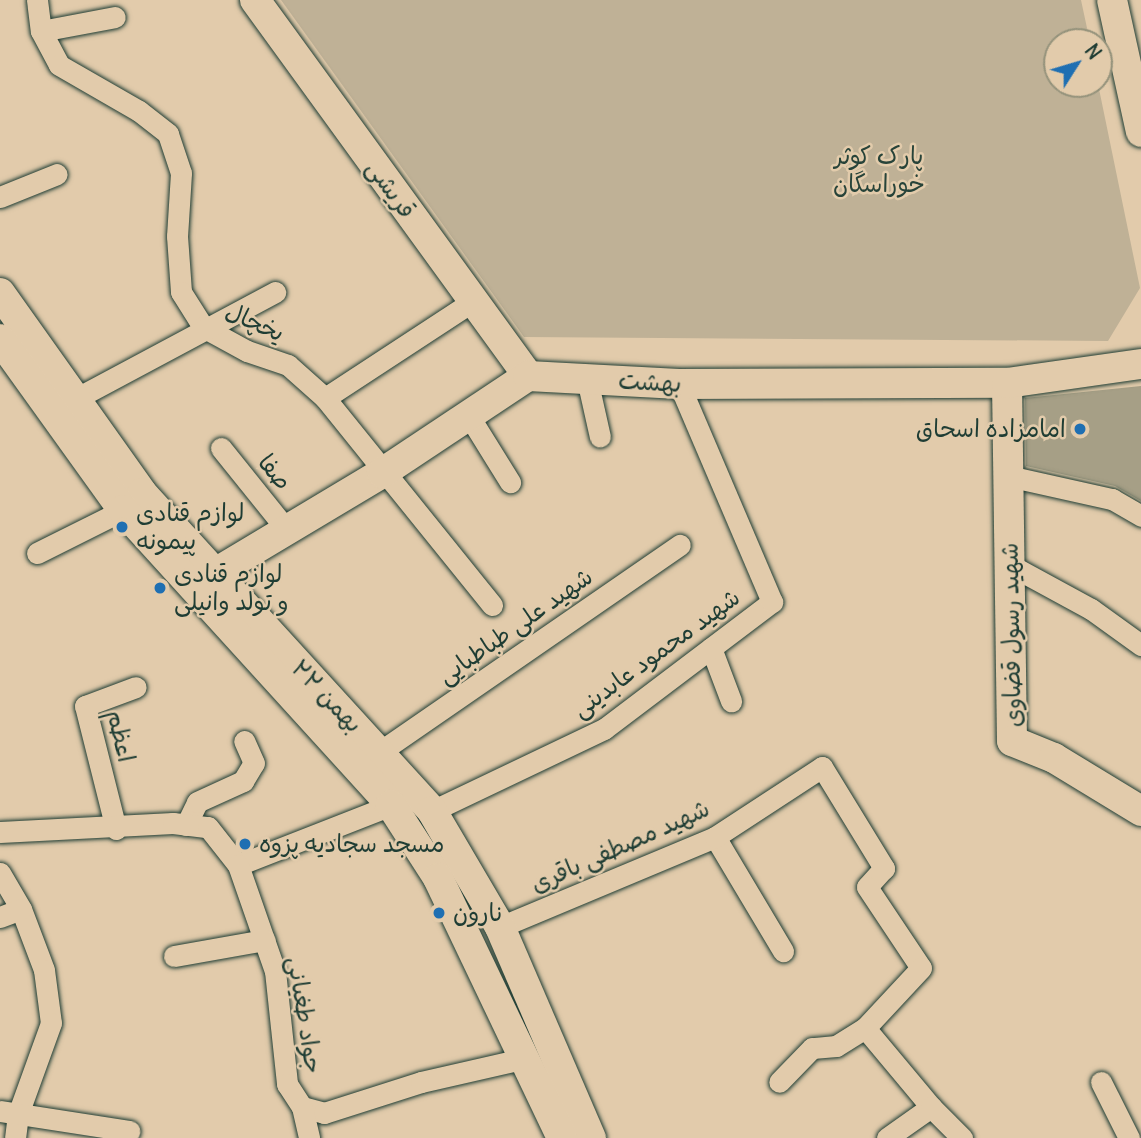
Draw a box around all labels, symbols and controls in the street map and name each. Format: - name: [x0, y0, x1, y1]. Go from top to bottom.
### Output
- north arrow: [1043, 28, 1113, 98]
- text: N: [1080, 39, 1107, 64]
- park label: پارک کوثر خوراسگان: [833, 142, 925, 198]
- street label: قریشی: [360, 154, 422, 224]
- street label: یخچال: [221, 296, 289, 348]
- street label: بهشت: [618, 366, 682, 398]
- place label: امامزاده اسحاق: [916, 415, 1066, 443]
- marker: امامزاده اسحاق: [1072, 421, 1088, 437]
- street label: صفا: [252, 448, 298, 496]
- place label: لوازم قنادی پیمونه: [136, 499, 244, 555]
- marker: لوازم قنادی پیمونه: [114, 519, 130, 535]
- street label: شهید رسول قضاوی: [995, 542, 1027, 728]
- place label: لوازم قنادی و تولد وانیلی: [174, 560, 289, 616]
- street label: شهید علی طباطبایی: [432, 562, 598, 690]
- marker: لوازم قنادی و تولد وانیلی: [152, 580, 168, 596]
- street label: شهید محمود عابدینی: [567, 583, 745, 723]
- street label: ۲۲ بهمن: [285, 654, 369, 738]
- street label: اعظم: [101, 707, 141, 765]
- street label: شهید مصطفی باقری: [526, 794, 714, 898]
- place label: مسجد سجادیه پزوه: [259, 830, 444, 858]
- marker: مسجد سجادیه پزوه: [237, 836, 253, 852]
- place label: نارون: [453, 899, 504, 927]
- marker: نارون: [431, 905, 447, 921]
- street label: جواد طغیانی: [282, 955, 328, 1075]

